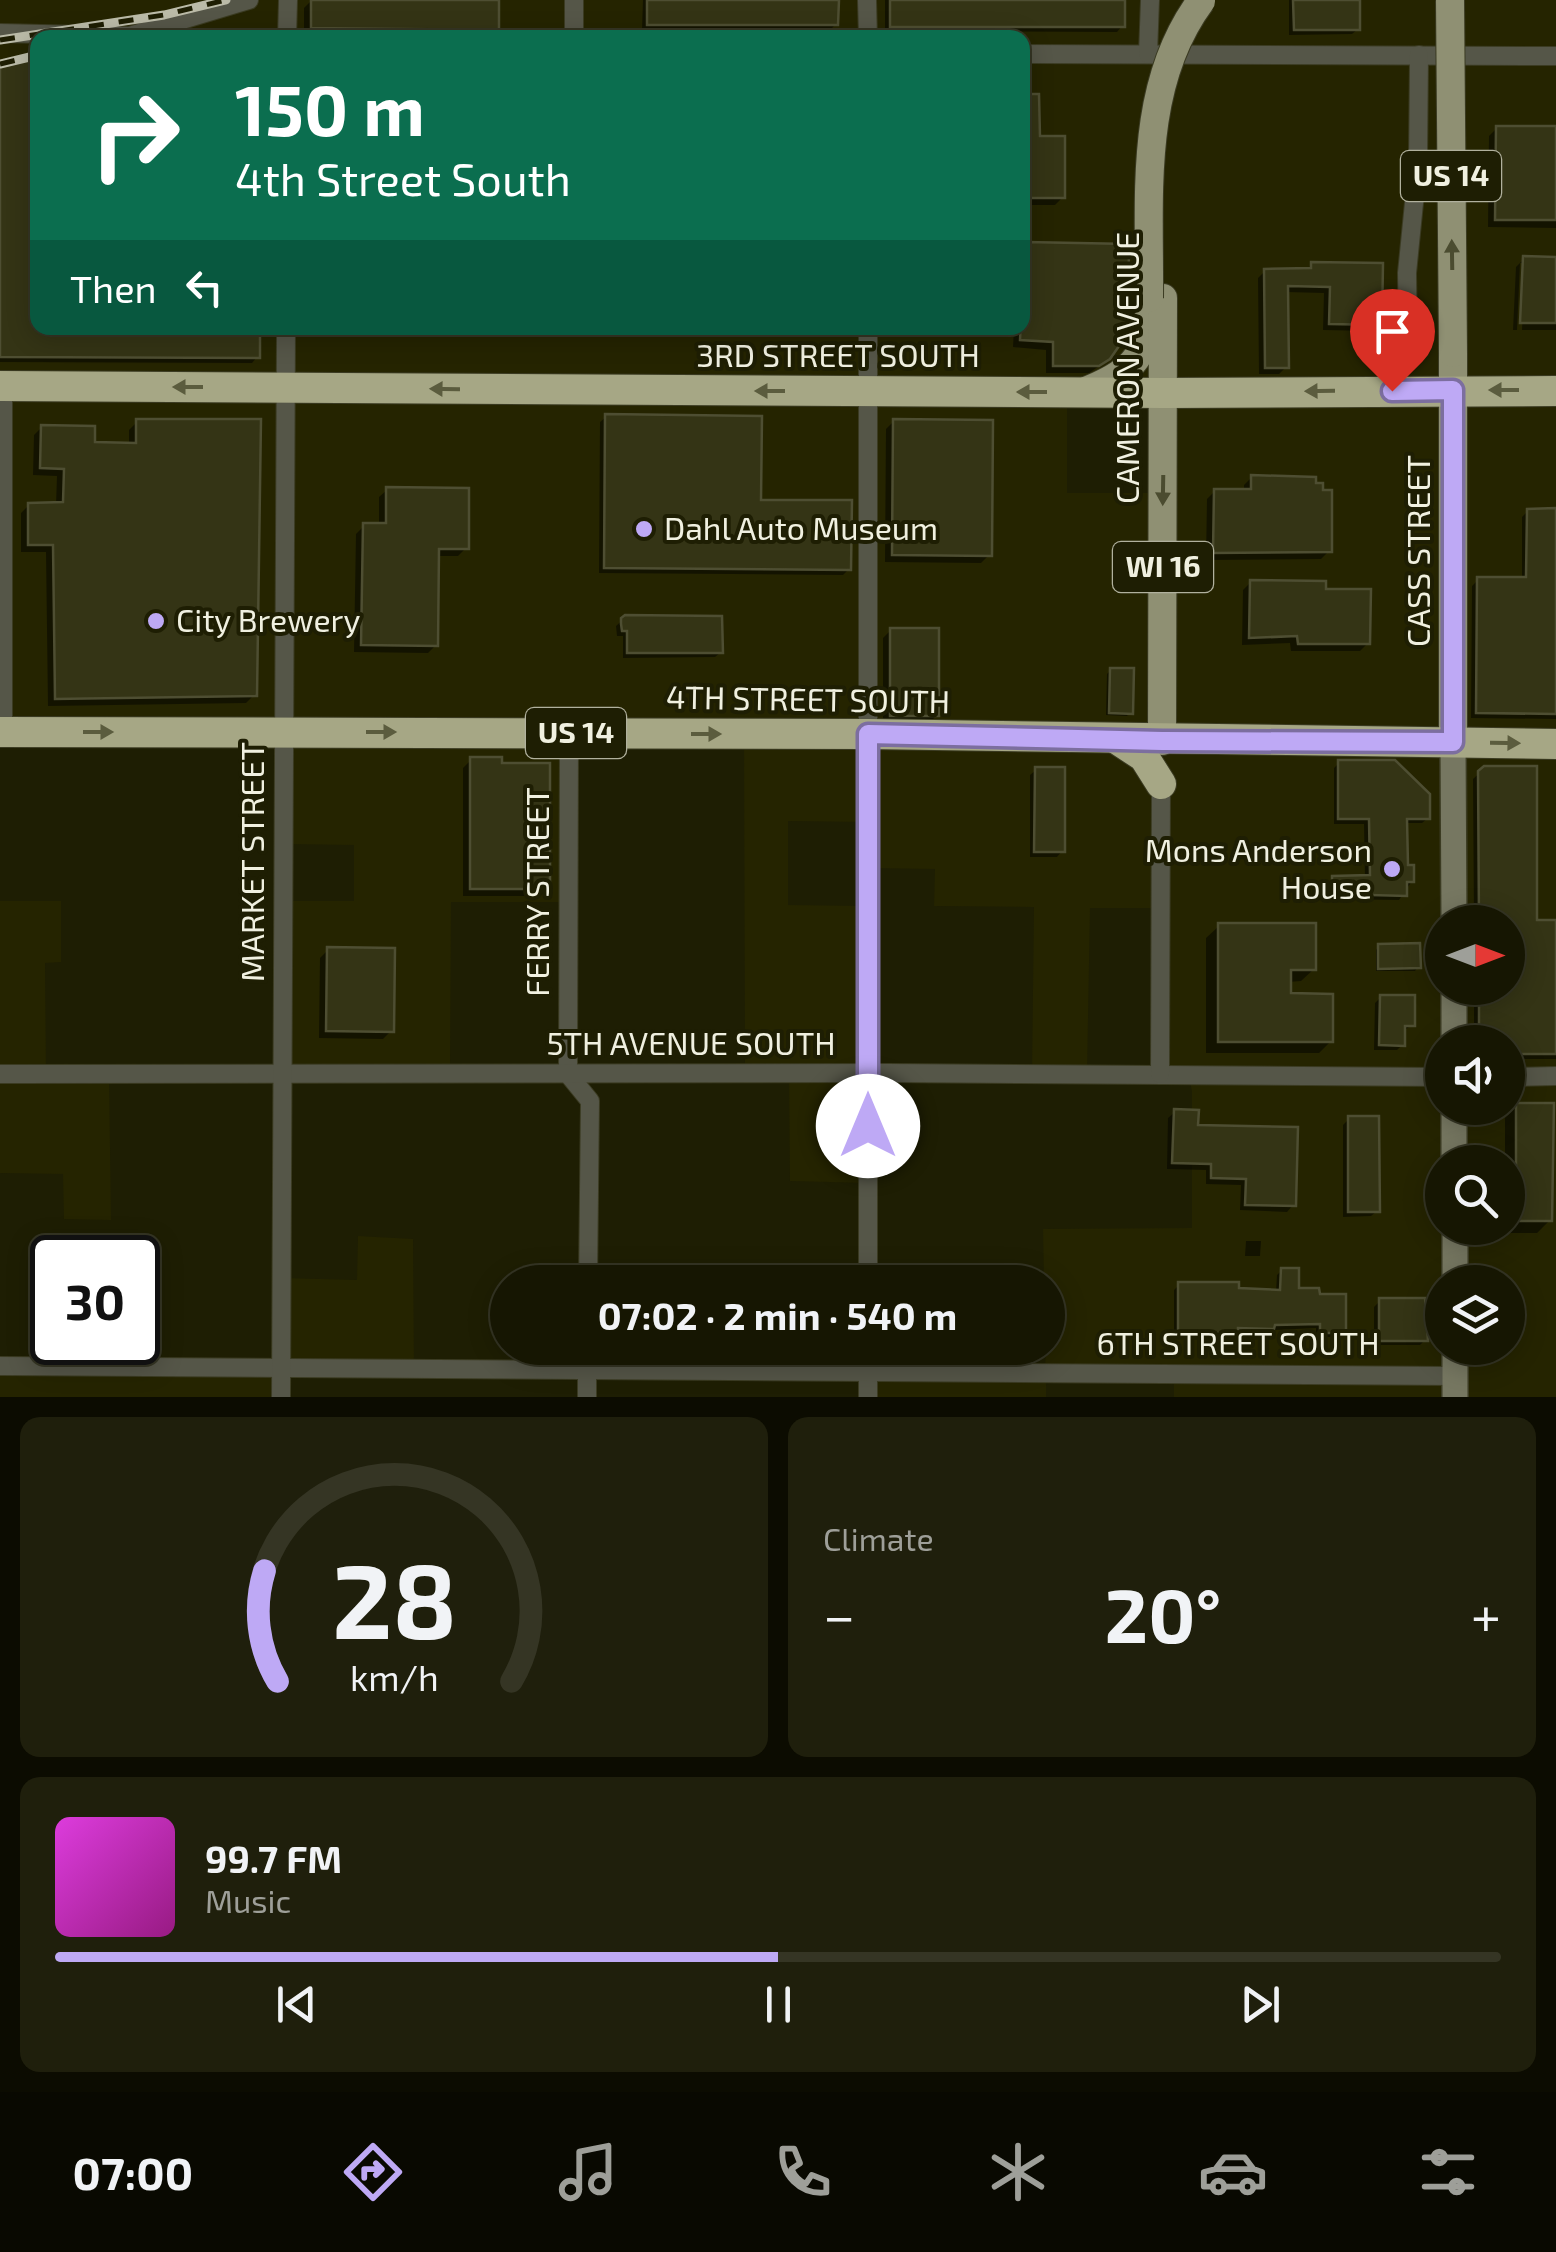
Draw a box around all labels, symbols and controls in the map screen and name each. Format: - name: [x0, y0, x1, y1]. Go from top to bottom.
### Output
- text: 150 m: [235, 66, 425, 150]
- icon: right: [70, 70, 200, 200]
- text: 4th Street South: [235, 151, 571, 205]
- road number: US 14: [1401, 151, 1501, 201]
- street label: CAMERON AVENUE: [1107, 232, 1145, 504]
- one-way arrow: [1443, 239, 1459, 271]
- icon: left: [177, 260, 232, 315]
- text: Then: [70, 265, 157, 311]
- pin: [1350, 289, 1435, 392]
- icon: arrive: [1365, 304, 1420, 359]
- street label: 3RD STREET SOUTH: [696, 335, 980, 373]
- one-way arrow: [172, 379, 204, 395]
- one-way arrow: [429, 380, 461, 396]
- one-way arrow: [754, 382, 786, 398]
- one-way arrow: [1488, 382, 1520, 398]
- one-way arrow: [1015, 384, 1047, 400]
- one-way arrow: [1304, 384, 1336, 400]
- street label: CASS STREET: [1398, 455, 1436, 647]
- one-way arrow: [1155, 475, 1171, 507]
- place label: Dahl Auto Museum: [664, 508, 938, 546]
- marker: Dahl Auto Museum: [633, 518, 655, 540]
- road number: WI 16: [1113, 542, 1213, 592]
- place label: City Brewery: [176, 600, 360, 638]
- marker: City Brewery: [145, 610, 167, 632]
- street label: 4TH STREET SOUTH: [666, 677, 950, 719]
- road number: US 14: [526, 708, 626, 758]
- one-way arrow: [82, 724, 114, 740]
- one-way arrow: [366, 724, 398, 740]
- one-way arrow: [691, 726, 723, 742]
- one-way arrow: [1489, 736, 1521, 752]
- street label: MARKET STREET: [232, 742, 270, 982]
- street label: FERRY STREET: [517, 787, 555, 997]
- place label: Mons Anderson House: [1145, 830, 1372, 905]
- marker: Mons Anderson House: [1381, 858, 1403, 880]
- north arrow: [1425, 905, 1525, 1005]
- map controls: [1425, 905, 1525, 1365]
- street label: 5TH AVENUE SOUTH: [546, 1023, 836, 1061]
- button: sound: [1425, 1025, 1525, 1125]
- position arrow: [816, 1074, 920, 1178]
- button: search: [1425, 1145, 1525, 1245]
- speed limit sign: 30: [30, 1235, 160, 1365]
- button: layers: [1425, 1265, 1525, 1365]
- text: 07:02 · 2 min · 540 m: [598, 1292, 957, 1338]
- street label: 6TH STREET SOUTH: [1096, 1323, 1380, 1361]
- text: Climate: [823, 1519, 934, 1557]
- text: 28: [331, 1535, 457, 1660]
- text: 20°: [1105, 1568, 1221, 1658]
- text: −: [823, 1581, 855, 1647]
- text: +: [1471, 1581, 1501, 1647]
- text: km/h: [350, 1655, 438, 1698]
- text: 99.7 FM: [205, 1835, 342, 1881]
- text: Music: [205, 1881, 291, 1919]
- icon: previous: [269, 1977, 324, 2032]
- icon: pause: [751, 1977, 806, 2032]
- icon: next: [1233, 1977, 1288, 2032]
- icon: directions: [338, 2137, 408, 2207]
- icon: music: [553, 2137, 623, 2207]
- icon: phone: [768, 2137, 838, 2207]
- icon: climate: [983, 2137, 1053, 2207]
- icon: car: [1198, 2137, 1268, 2207]
- icon: filters: [1413, 2137, 1483, 2207]
- text: 07:00: [73, 2145, 193, 2199]

